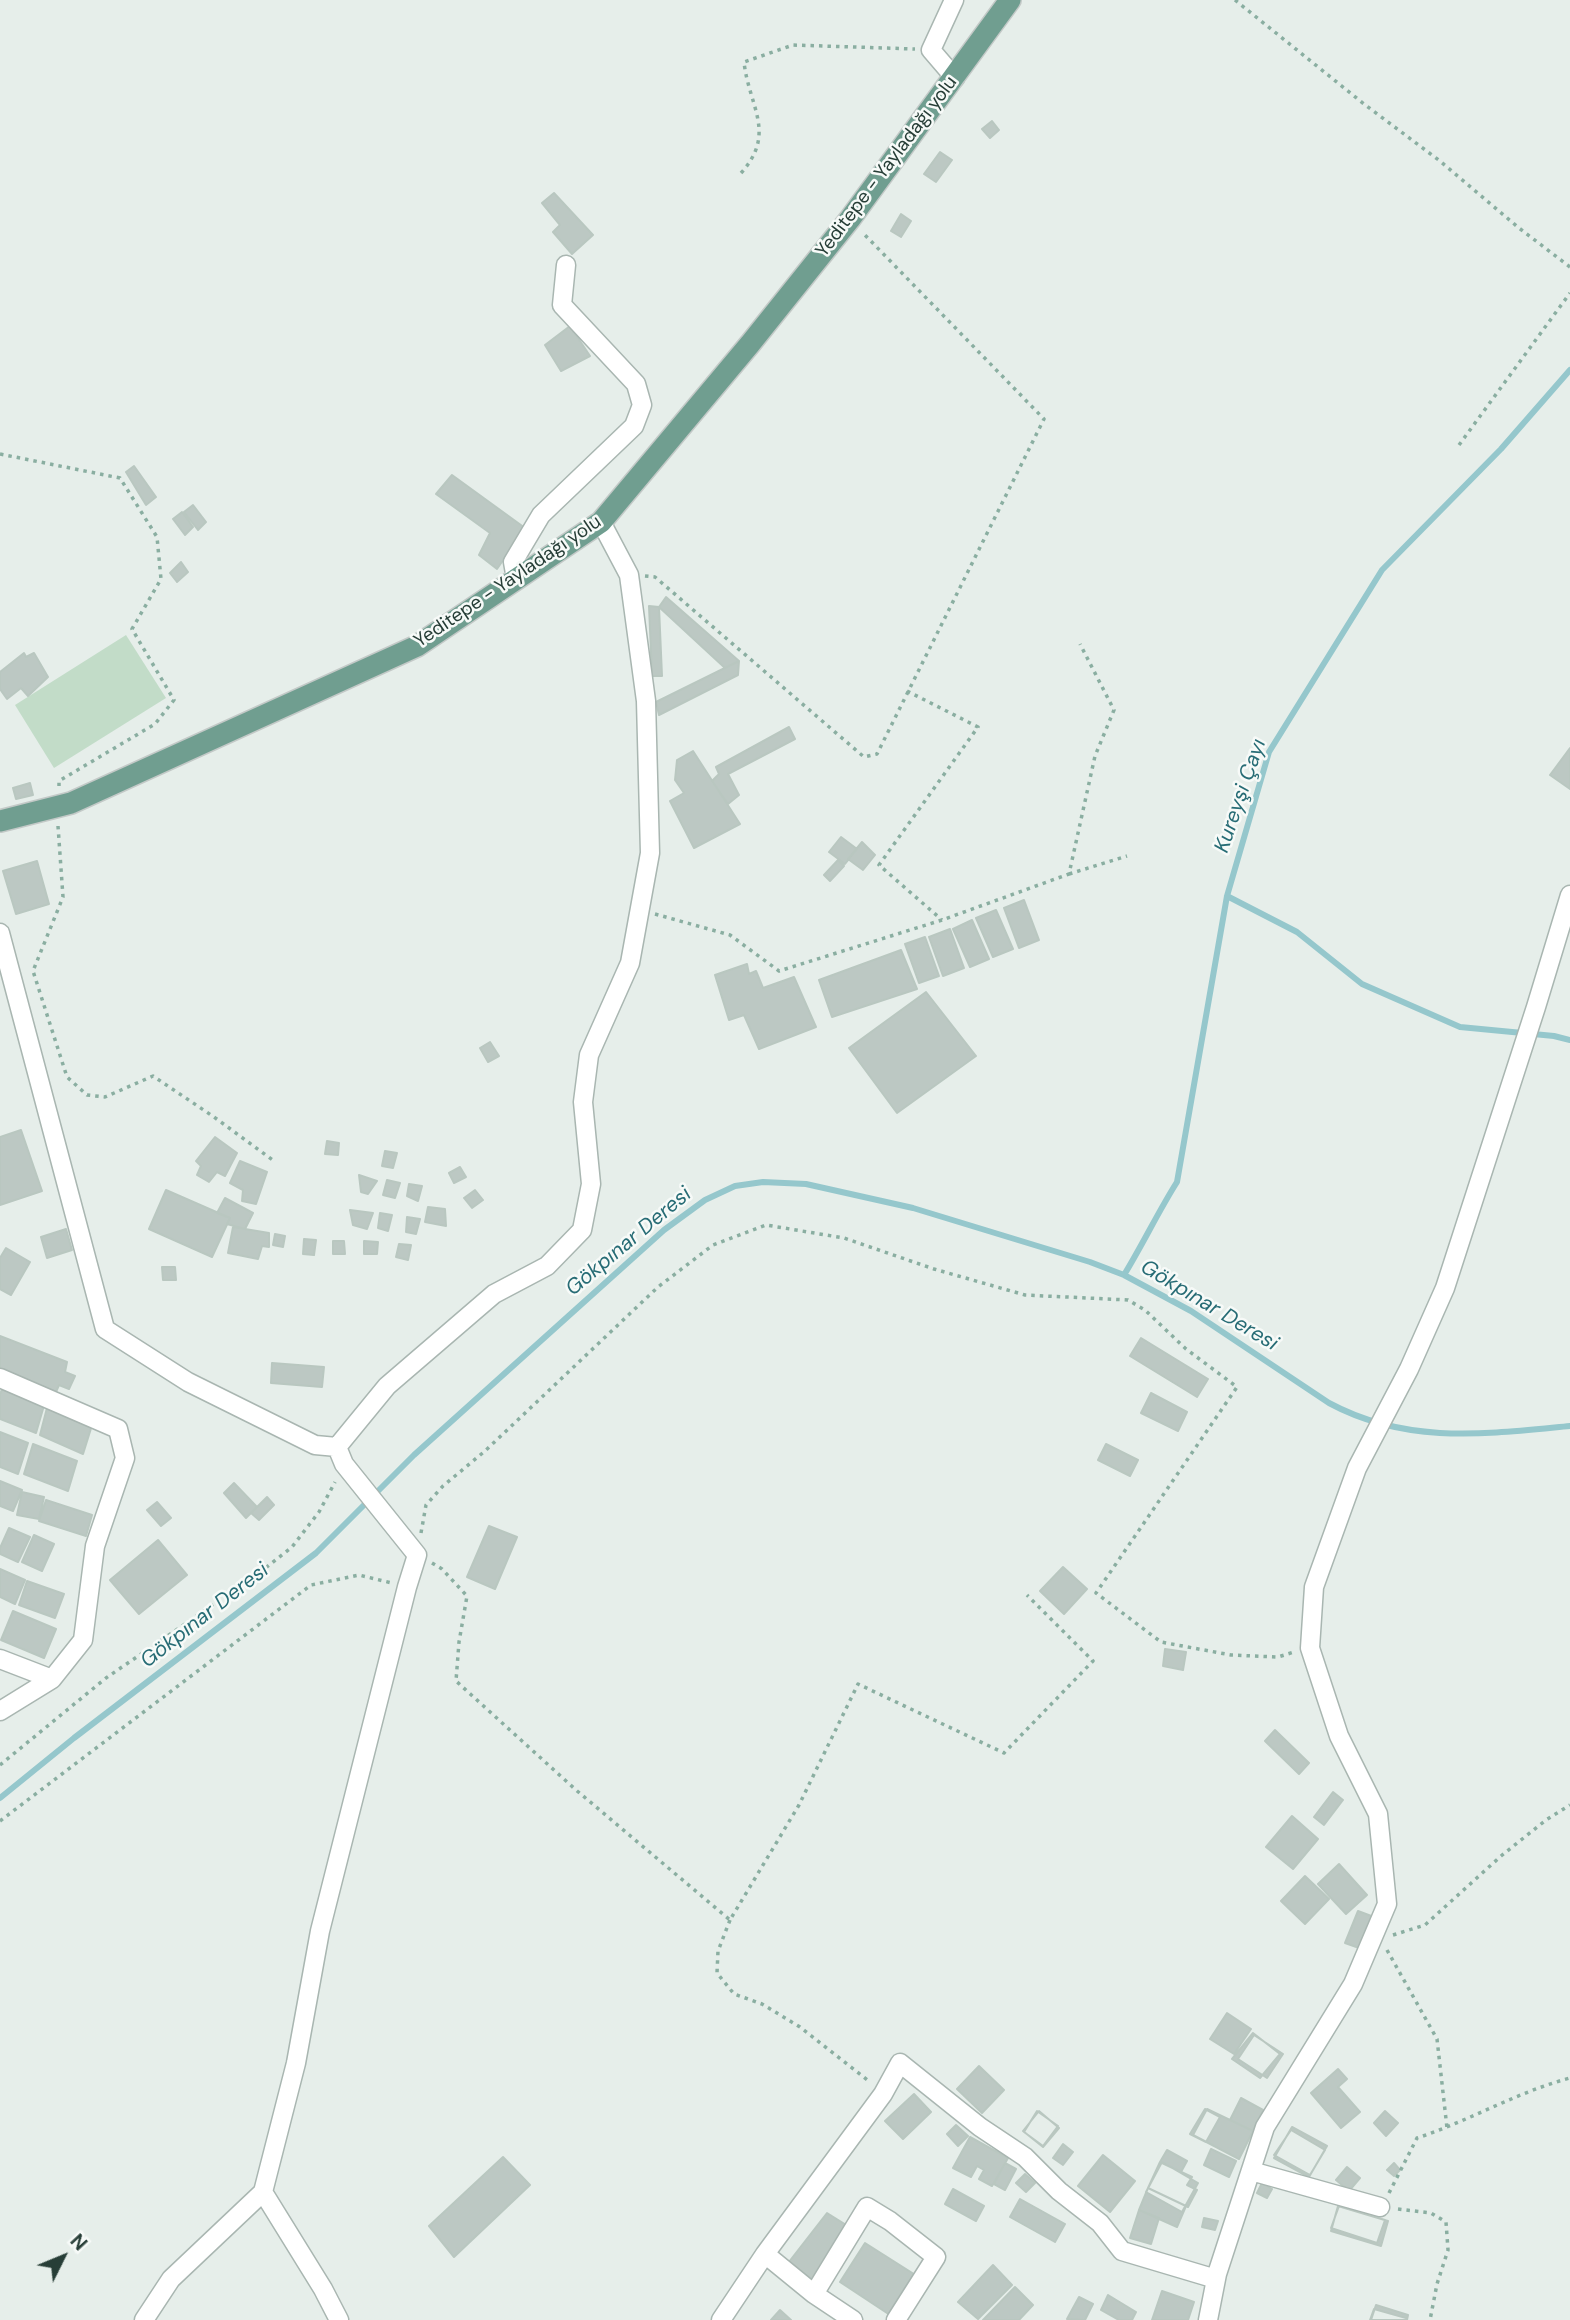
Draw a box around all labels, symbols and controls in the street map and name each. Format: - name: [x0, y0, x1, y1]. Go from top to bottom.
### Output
- street label: Yeditepe - Yayladağı yolu: [811, 72, 963, 262]
- street label: Yeditepe - Yayladağı yolu: [410, 511, 606, 653]
- water label: Kureyşi Çayı: [1210, 736, 1272, 856]
- water label: Gökpınar Deresi: [561, 1182, 697, 1302]
- water label: Gökpınar Deresi: [1136, 1255, 1282, 1357]
- water label: Gökpınar Deresi: [136, 1558, 274, 1674]
- north arrow: [28, 2222, 98, 2292]
- text: N: [65, 2229, 93, 2256]

